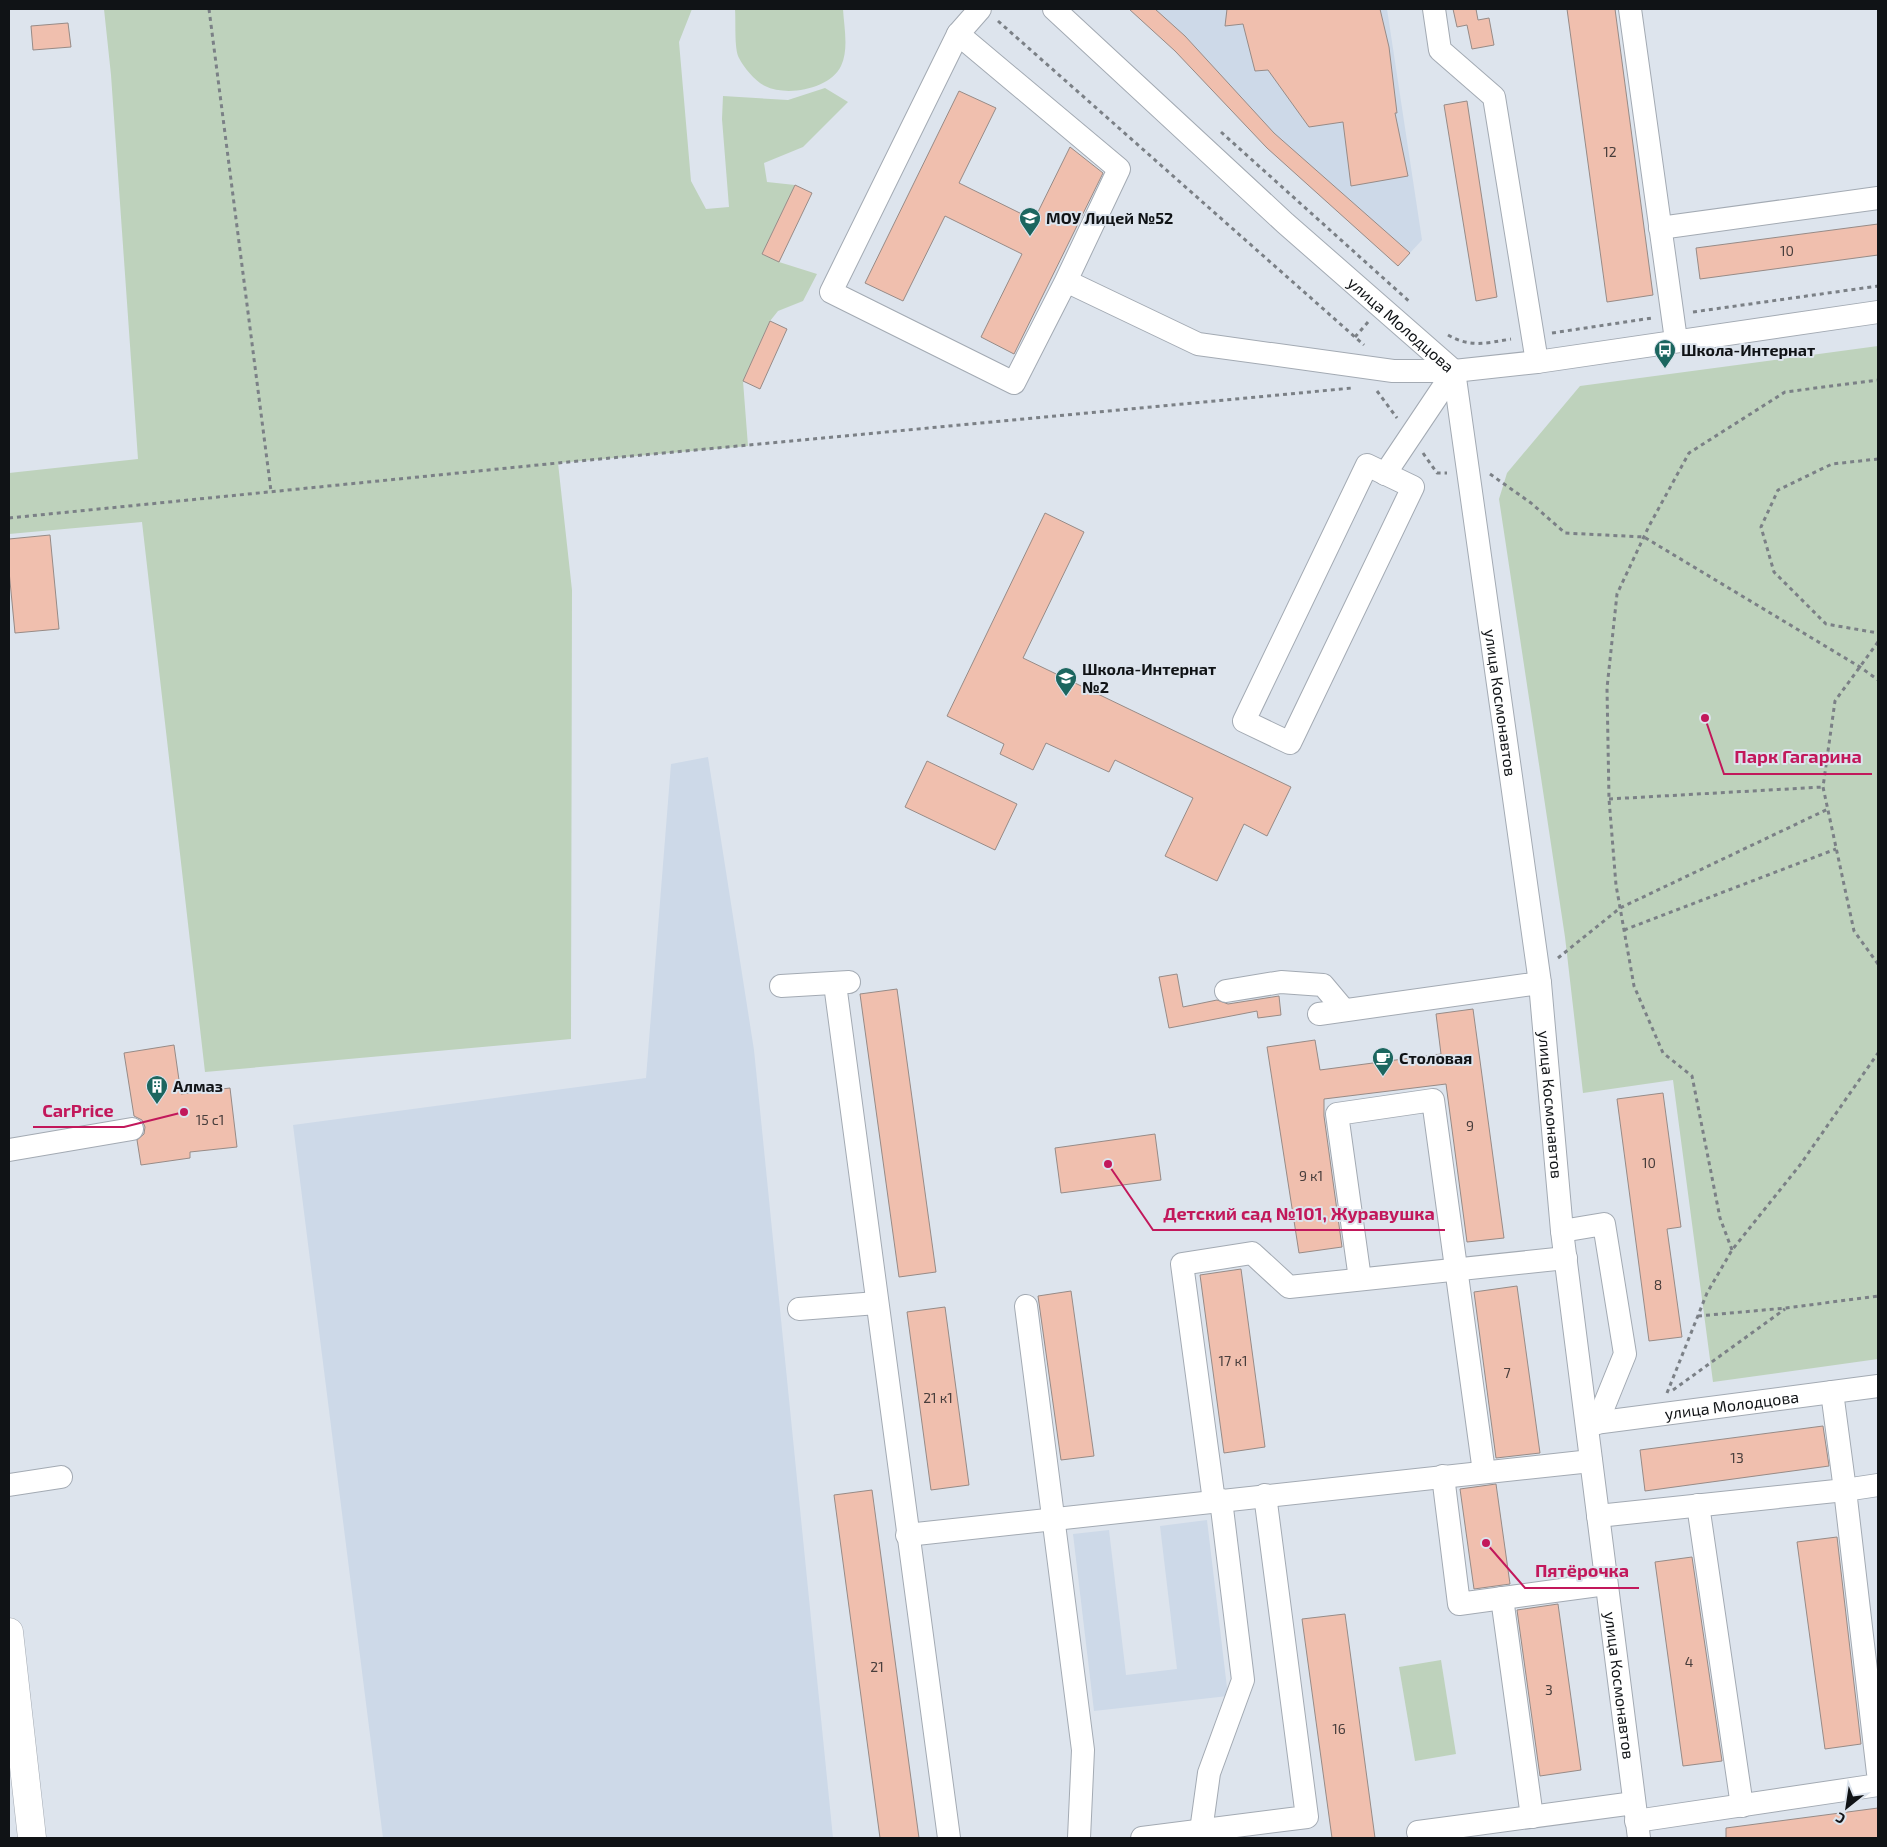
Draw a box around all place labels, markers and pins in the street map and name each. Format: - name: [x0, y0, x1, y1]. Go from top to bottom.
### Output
- school or university icon: МОУ Лицей №52: [1018, 206, 1042, 237]
- place label: МОУ Лицей №52: [1046, 208, 1173, 227]
- bus stop icon: Школа-Интернат: [1653, 338, 1677, 369]
- place label: Школа-Интернат: [1681, 340, 1815, 359]
- place label: Школа-Интернат №2: [1082, 659, 1216, 696]
- school or university icon: Школа-Интернат №2: [1054, 666, 1078, 697]
- callout: Парк Гагарина: [1724, 741, 1872, 774]
- cafe icon: Столовая: [1371, 1046, 1395, 1077]
- place label: Столовая: [1399, 1048, 1472, 1067]
- building icon: Алмаз: [145, 1074, 169, 1105]
- place label: Алмаз: [173, 1076, 223, 1095]
- callout: CarPrice: [33, 1094, 124, 1127]
- callout: Детский сад №101, Журавушка: [1153, 1197, 1445, 1230]
- callout: Пятёрочка: [1525, 1555, 1639, 1588]

